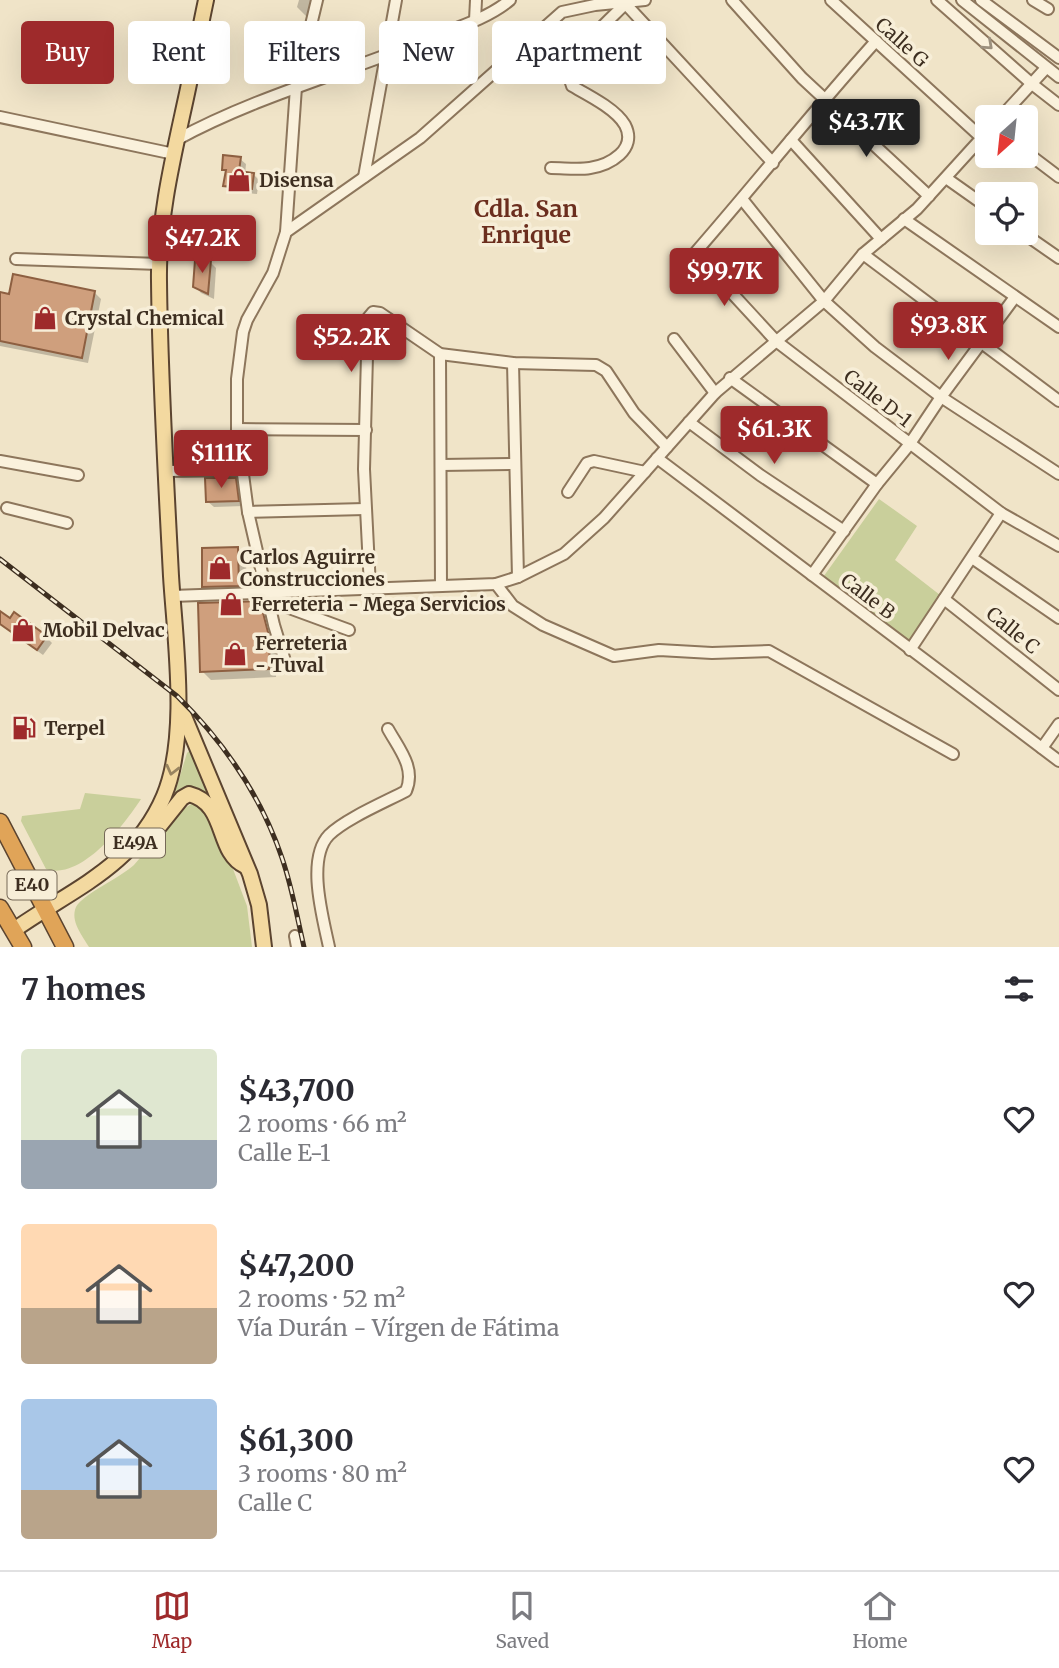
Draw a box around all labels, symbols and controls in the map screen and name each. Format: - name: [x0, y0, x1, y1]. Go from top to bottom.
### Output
- street label: Calle G: [871, 12, 934, 72]
- chip: Buy: [21, 21, 114, 84]
- chip: Rent: [128, 21, 230, 84]
- chip: Filters: [244, 21, 365, 84]
- chip: New: [379, 21, 478, 84]
- chip: Apartment: [492, 21, 666, 84]
- one-way arrow: [980, 37, 993, 50]
- pin: $43.7K: [809, 100, 923, 159]
- north arrow: [975, 105, 1038, 168]
- map controls: [975, 105, 1038, 245]
- text: $43.7K: [828, 107, 904, 136]
- shop icon: Disensa: [225, 166, 253, 194]
- place label: Disensa: [259, 168, 334, 192]
- button: locate: [975, 182, 1038, 245]
- district label: Cdla. San Enrique: [474, 194, 578, 249]
- pin: $47.2K: [145, 216, 259, 275]
- text: $47.2K: [164, 223, 240, 252]
- pin: $99.7K: [667, 248, 781, 308]
- text: $99.7K: [686, 256, 762, 285]
- pin: $93.8K: [891, 302, 1005, 362]
- shop icon: Crystal Chemical: [31, 304, 59, 332]
- place label: Crystal Chemical: [65, 306, 224, 330]
- text: $93.8K: [909, 310, 987, 339]
- pin: $52.2K: [294, 314, 408, 374]
- text: $52.2K: [312, 322, 390, 351]
- street label: Calle D-1: [839, 364, 917, 432]
- pin: $61.3K: [717, 406, 831, 466]
- text: $61.3K: [737, 414, 811, 443]
- pin: $111K: [172, 430, 270, 490]
- text: $111K: [190, 438, 252, 467]
- place label: Carlos Aguirre Construcciones: [240, 545, 385, 591]
- shop icon: Carlos Aguirre Construcciones: [206, 554, 234, 582]
- street label: Calle B: [836, 568, 900, 624]
- shop icon: Ferreteria - Mega Servicios: [217, 590, 245, 618]
- place label: Ferreteria - Mega Servicios: [251, 592, 506, 616]
- street label: Calle C: [982, 601, 1044, 659]
- shop icon: Mobil Delvac: [9, 616, 37, 644]
- place label: Mobil Delvac: [43, 618, 165, 642]
- place label: Ferreteria - Tuval: [255, 631, 348, 677]
- shop icon: Ferreteria - Tuval: [221, 640, 249, 668]
- fuel station icon: Terpel: [10, 714, 38, 742]
- place label: Terpel: [44, 716, 105, 740]
- one-way arrow: [166, 764, 180, 776]
- road number: E49A: [105, 828, 165, 858]
- road number: E40: [7, 870, 56, 900]
- text: 7 homes: [21, 970, 146, 1008]
- icon: filters: [1000, 970, 1038, 1008]
- text: $43,700: [238, 1071, 355, 1109]
- icon: home: [77, 1077, 161, 1161]
- icon: heart: [1000, 1100, 1038, 1138]
- text: 2 rooms · 66 m²: [238, 1109, 407, 1138]
- text: Calle E-1: [238, 1138, 331, 1167]
- text: $47,200: [238, 1246, 355, 1284]
- icon: home: [77, 1252, 161, 1336]
- icon: heart: [1000, 1275, 1038, 1313]
- text: 2 rooms · 52 m²: [238, 1284, 405, 1313]
- text: Vía Durán - Vírgen de Fátima: [238, 1313, 559, 1342]
- text: $61,300: [238, 1421, 354, 1459]
- icon: home: [77, 1427, 161, 1511]
- icon: heart: [1000, 1450, 1038, 1488]
- text: 3 rooms · 80 m²: [238, 1459, 407, 1488]
- text: Calle C: [238, 1488, 312, 1517]
- tab: Map: [152, 1587, 192, 1653]
- tab: Saved: [495, 1587, 549, 1653]
- tab: Home: [853, 1587, 907, 1653]

